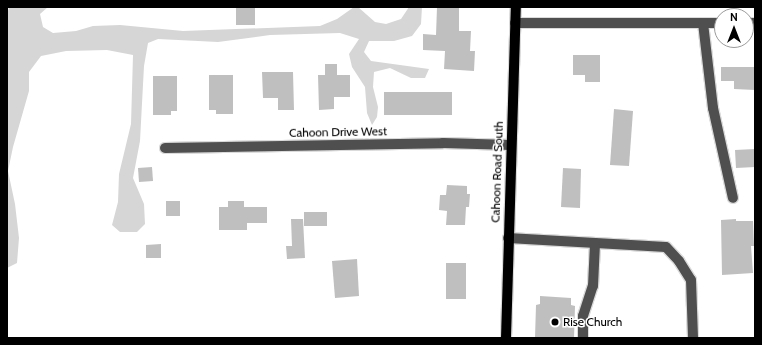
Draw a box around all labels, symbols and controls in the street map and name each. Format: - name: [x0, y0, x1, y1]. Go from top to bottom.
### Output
- north arrow: [714, 8, 754, 48]
- text: N: [730, 10, 738, 24]
- street label: Cahoon Road South: [488, 121, 506, 223]
- street label: Cahoon Drive West: [289, 124, 387, 140]
- place label: Rise Church: [563, 315, 622, 329]
- marker: Rise Church: [550, 317, 560, 327]

